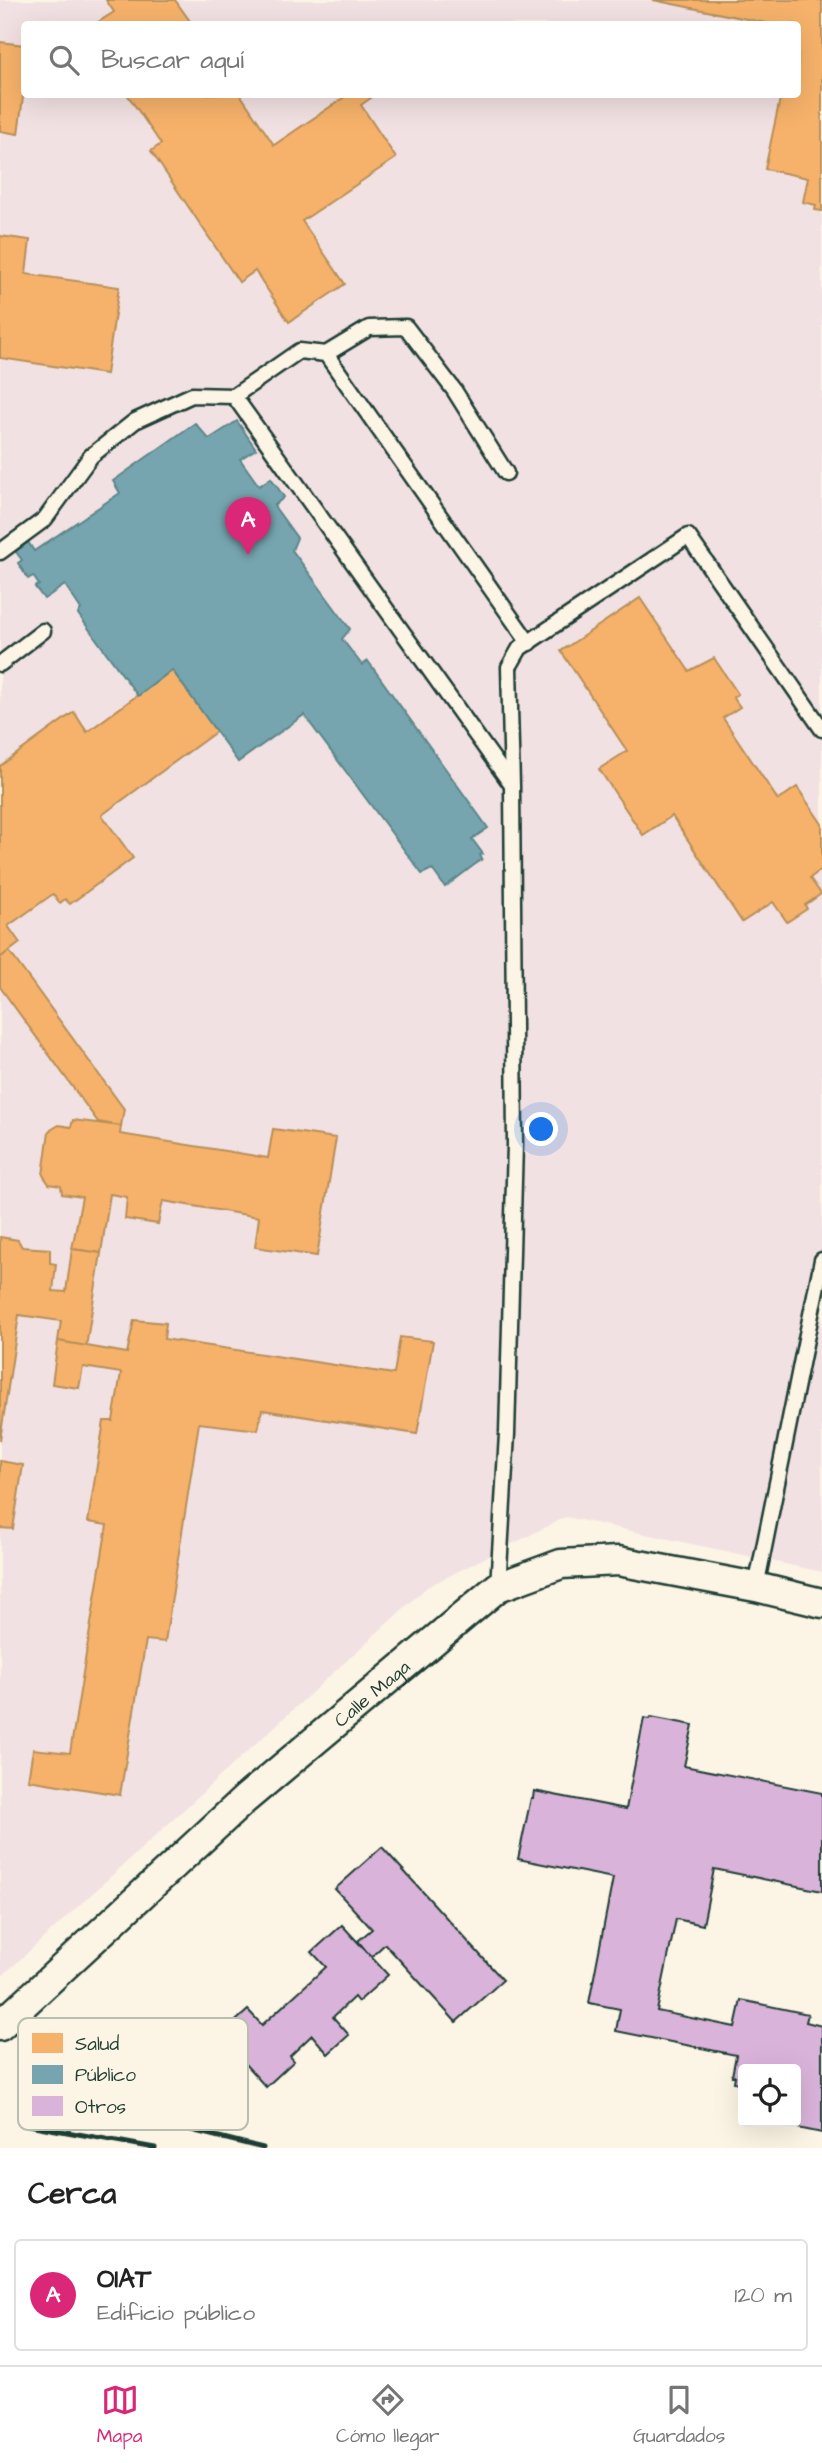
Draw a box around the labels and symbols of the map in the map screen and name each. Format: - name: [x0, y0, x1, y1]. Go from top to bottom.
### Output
- pin: A: [225, 497, 271, 555]
- your location: [524, 1112, 558, 1146]
- street label: Calle Maga: [329, 1654, 417, 1734]
- legend: [18, 2018, 248, 2130]
- text: Salud: [75, 2031, 120, 2058]
- text: Público: [75, 2062, 136, 2089]
- text: Otros: [75, 2094, 126, 2121]

